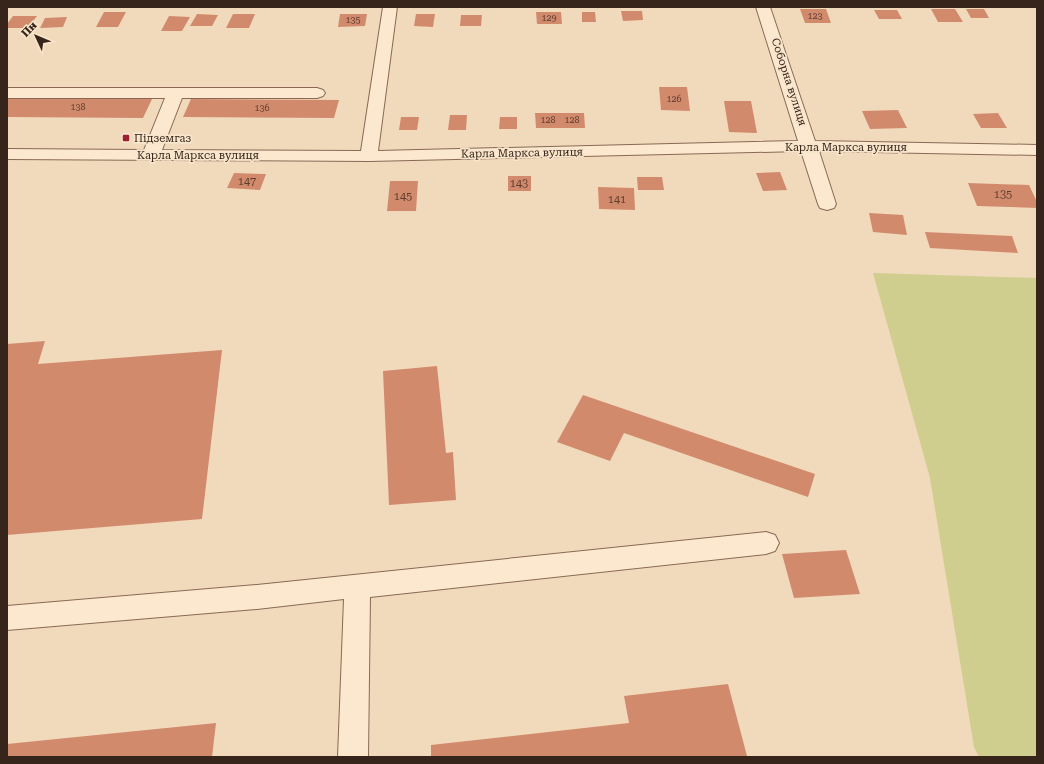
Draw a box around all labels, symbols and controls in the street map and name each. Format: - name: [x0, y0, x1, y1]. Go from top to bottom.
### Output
- house number: 123: [807, 11, 823, 21]
- house number: 129: [541, 13, 557, 23]
- house number: 135: [345, 15, 361, 25]
- north arrow: [16, 16, 56, 56]
- text: Пн: [19, 19, 40, 40]
- street label: Соборна вулиця: [769, 37, 809, 127]
- house number: 126: [666, 94, 682, 104]
- house number: 138: [70, 102, 86, 112]
- house number: 136: [254, 103, 270, 113]
- house number: 128: [540, 115, 556, 125]
- house number: 128: [564, 115, 580, 125]
- place label: Підземгаз: [134, 132, 192, 145]
- marker: Підземгаз: [121, 133, 131, 143]
- street label: Карла Маркса вулиця: [785, 141, 907, 154]
- street label: Карла Маркса вулиця: [461, 145, 583, 161]
- street label: Карла Маркса вулиця: [137, 149, 259, 162]
- house number: 147: [238, 175, 256, 188]
- house number: 143: [510, 177, 528, 190]
- house number: 135: [994, 188, 1012, 201]
- house number: 145: [394, 190, 412, 203]
- house number: 141: [608, 193, 626, 206]

